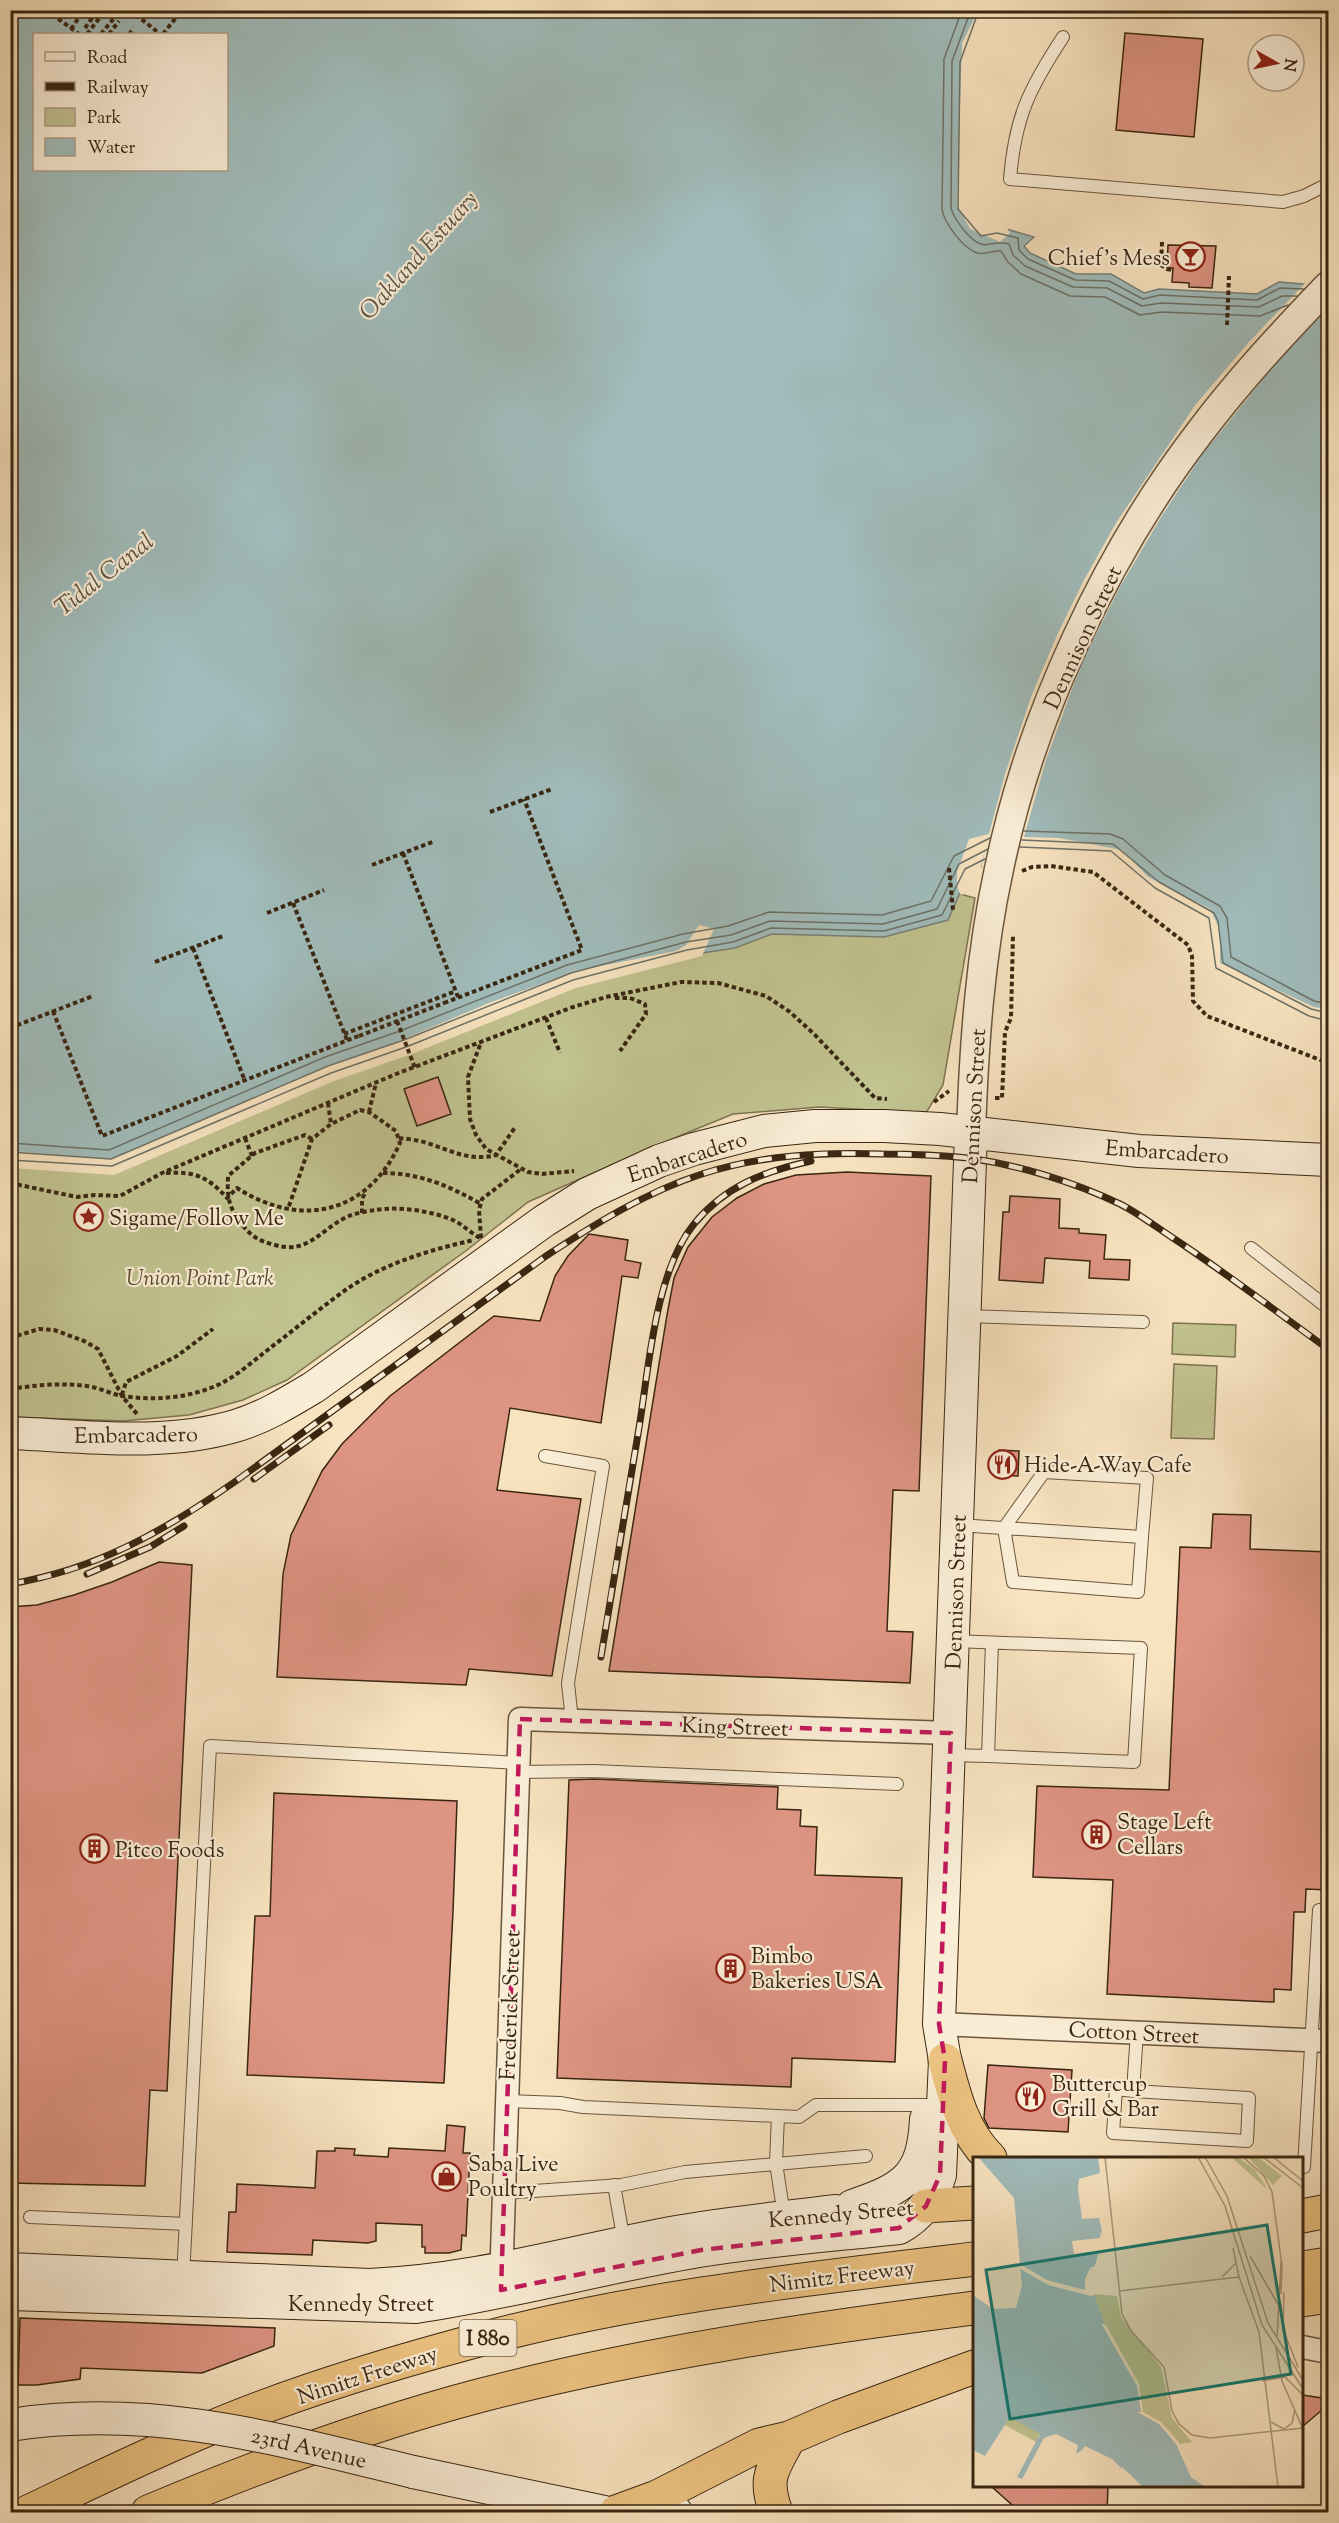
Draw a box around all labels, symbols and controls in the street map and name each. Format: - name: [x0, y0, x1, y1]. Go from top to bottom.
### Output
- legend: [33, 33, 228, 171]
- north arrow: [1246, 33, 1306, 93]
- text: Road: [87, 46, 127, 72]
- text: N: [1276, 57, 1301, 73]
- text: Railway: [87, 76, 149, 102]
- text: Park: [87, 106, 122, 132]
- text: Water: [87, 136, 136, 162]
- water label: Oakland Estuary: [352, 184, 487, 328]
- bar icon: Chief's Mess: [1175, 241, 1207, 273]
- place label: Chief's Mess: [1048, 244, 1170, 276]
- water label: Tidal Canal: [48, 526, 162, 625]
- street label: Dennison Street: [1037, 561, 1132, 715]
- street label: Dennison Street: [956, 1027, 996, 1184]
- street label: Embarcadero: [624, 1124, 752, 1193]
- street label: Embarcadero: [1104, 1134, 1230, 1174]
- place icon: Sigame/Follow Me: [72, 1201, 104, 1233]
- place label: Sigame/Follow Me: [109, 1204, 284, 1236]
- park label: Union Point Park: [126, 1264, 274, 1296]
- street label: Embarcadero: [74, 1420, 198, 1454]
- restaurant icon: Hide-A-Way Cafe: [987, 1448, 1019, 1480]
- place label: Hide-A-Way Cafe: [1024, 1451, 1192, 1483]
- street label: Dennison Street: [939, 1514, 977, 1670]
- street label: King Street: [681, 1711, 789, 1747]
- place label: Stage Left Cellars: [1117, 1808, 1212, 1865]
- building icon: Stage Left Cellars: [1080, 1818, 1112, 1850]
- building icon: Pitco Foods: [78, 1833, 110, 1865]
- place label: Pitco Foods: [115, 1836, 224, 1868]
- street label: Frederick Street: [493, 1929, 531, 2081]
- place label: Bimbo Bakeries USA: [751, 1942, 883, 1999]
- building icon: Bimbo Bakeries USA: [714, 1952, 746, 1984]
- street label: Cotton Street: [1068, 2016, 1200, 2054]
- place label: Buttercup Grill & Bar: [1052, 2070, 1159, 2127]
- restaurant icon: Buttercup Grill & Bar: [1015, 2080, 1047, 2112]
- place label: Saba Live Poultry: [468, 2150, 558, 2207]
- inset map: [973, 2157, 1303, 2487]
- shop icon: Saba Live Poultry: [431, 2160, 463, 2192]
- street label: Kennedy Street: [767, 2194, 916, 2238]
- street label: Nimitz Freeway: [768, 2253, 917, 2303]
- street label: Kennedy Street: [288, 2290, 434, 2322]
- road number: I 880: [460, 2320, 516, 2356]
- street label: Nimitz Freeway: [294, 2339, 442, 2415]
- street label: 23rd Avenue: [247, 2421, 369, 2479]

